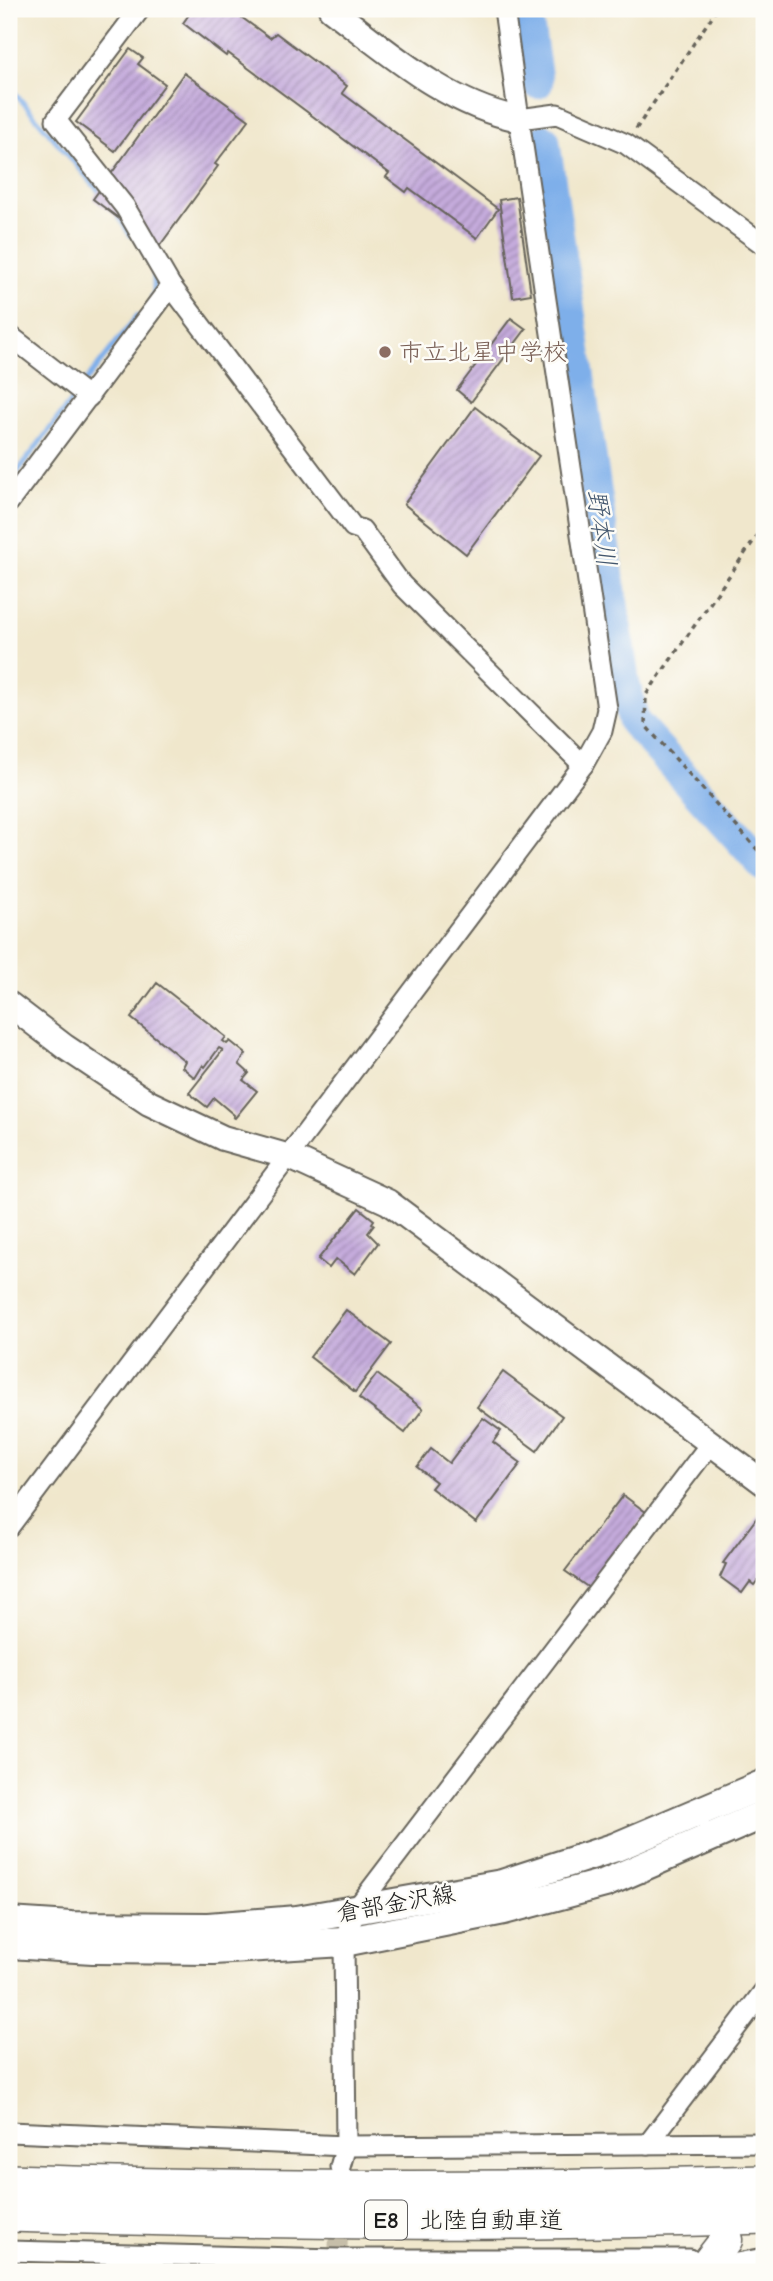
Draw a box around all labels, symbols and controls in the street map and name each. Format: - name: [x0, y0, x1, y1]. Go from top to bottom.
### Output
- place label: 市立北星中学校: [399, 338, 567, 366]
- marker: 市立北星中学校: [377, 344, 393, 360]
- water label: 野本川: [581, 487, 621, 569]
- street label: 倉部金沢線: [334, 1879, 458, 1927]
- road number: E8: [365, 2200, 407, 2240]
- street label: 北陸自動車道: [419, 2206, 563, 2234]

